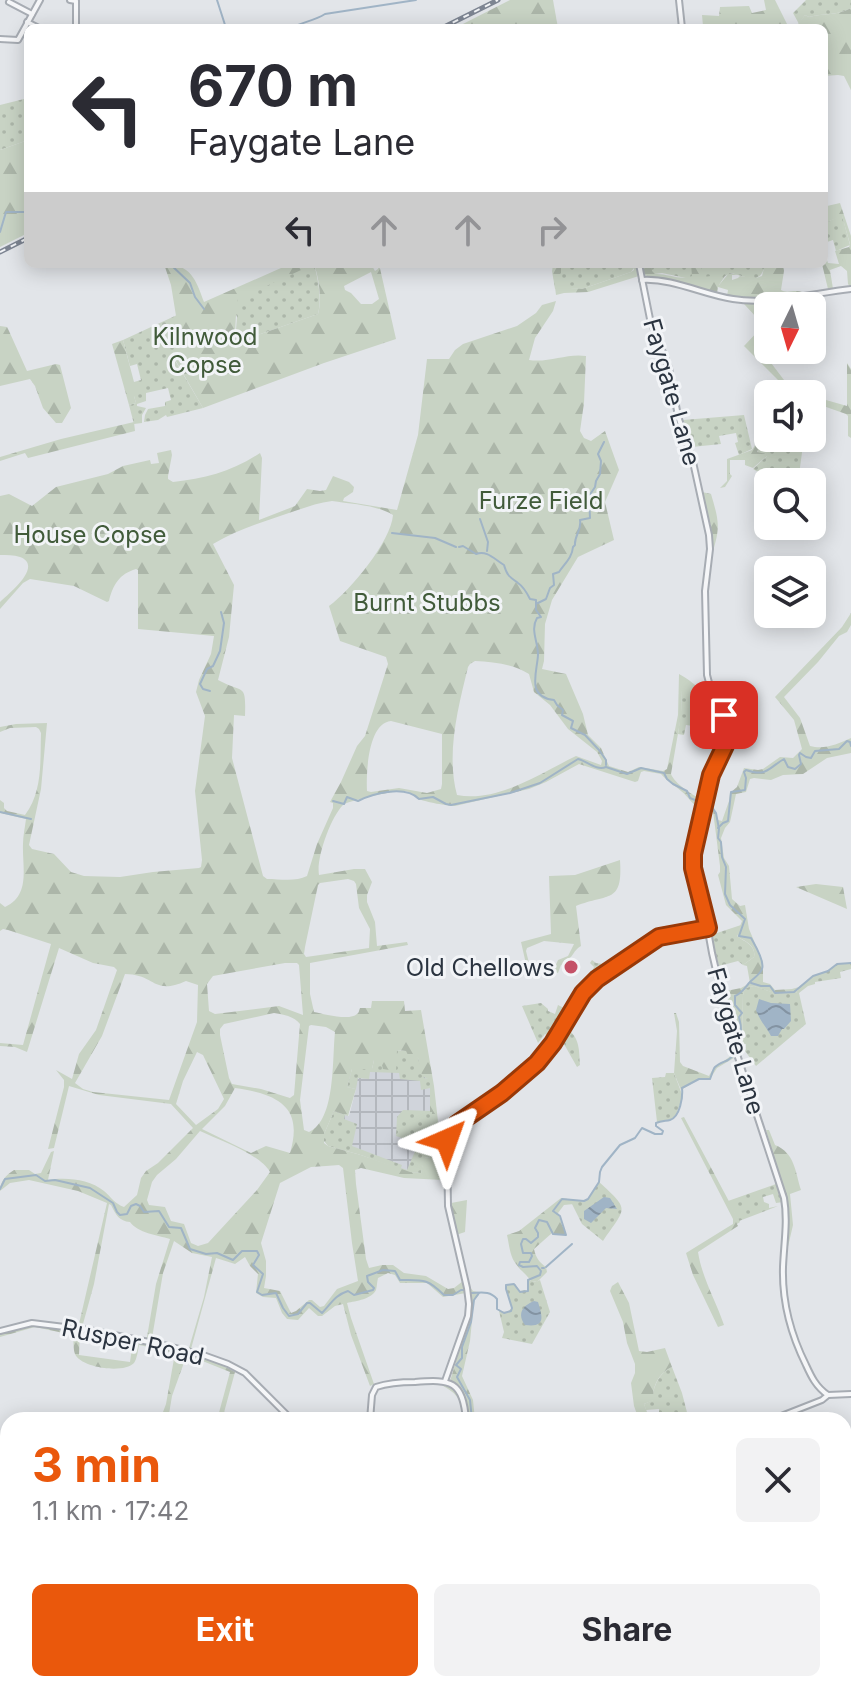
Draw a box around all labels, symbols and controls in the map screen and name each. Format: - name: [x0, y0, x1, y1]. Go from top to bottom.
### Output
- text: 670 m: [188, 52, 358, 120]
- icon: left: [56, 56, 160, 160]
- text: Faygate Lane: [188, 120, 415, 164]
- icon: left: [278, 208, 322, 252]
- icon: ahead: [362, 208, 406, 252]
- icon: ahead: [446, 208, 490, 252]
- icon: right: [530, 208, 574, 252]
- north arrow: [754, 292, 826, 364]
- map controls: [754, 292, 826, 628]
- street label: Faygate Lane: [637, 315, 707, 469]
- park label: Kilnwood Copse: [153, 322, 258, 379]
- button: sound: [754, 380, 826, 452]
- button: search: [754, 468, 826, 540]
- park label: Furze Field: [479, 486, 603, 515]
- park label: House Copse: [13, 520, 167, 549]
- button: layers: [754, 556, 826, 628]
- park label: Burnt Stubbs: [353, 588, 501, 617]
- pin: [690, 681, 758, 749]
- icon: arrive: [702, 693, 746, 737]
- place label: Old Chellows: [406, 953, 555, 982]
- marker: Old Chellows: [562, 958, 580, 976]
- street label: Faygate Lane: [701, 964, 771, 1118]
- position arrow: [405, 1098, 489, 1182]
- street label: Rusper Road: [59, 1313, 207, 1371]
- text: 3 min: [32, 1435, 161, 1494]
- button: close: [736, 1438, 820, 1522]
- text: 1.1 km · 17:42: [32, 1495, 189, 1526]
- button: Exit: [32, 1584, 418, 1676]
- button: Share: [434, 1584, 820, 1676]

